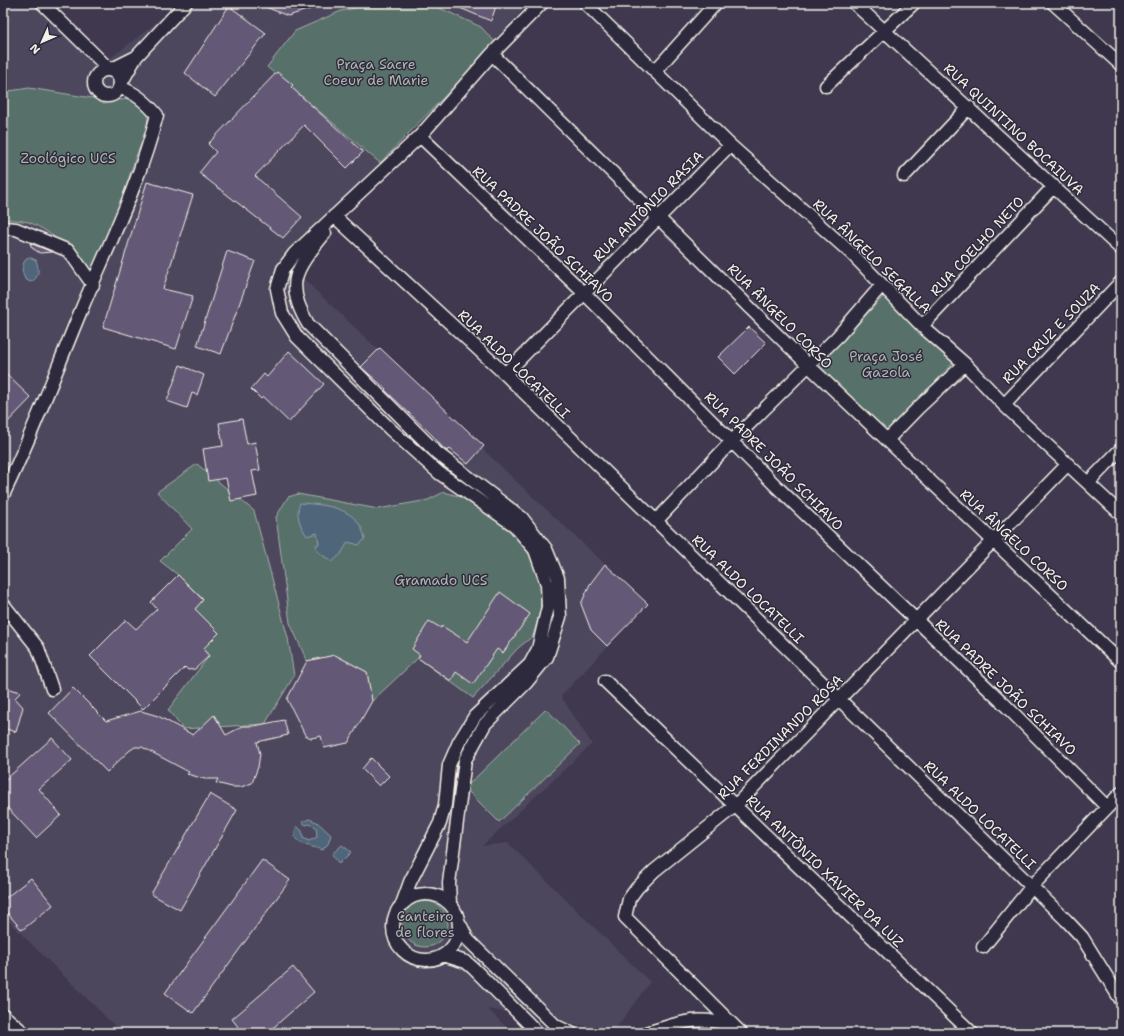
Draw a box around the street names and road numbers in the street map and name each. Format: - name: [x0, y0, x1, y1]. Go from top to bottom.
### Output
- street label: RUA QUINTINO BOCAIUVA: [940, 59, 1088, 199]
- street label: RUA ANTÔNIO RASIA: [589, 147, 707, 265]
- street label: RUA PADRE JOÃO SCHIAVO: [469, 161, 618, 306]
- street label: RUA COELHO NETO: [926, 192, 1028, 300]
- street label: RUA ÂNGELO SEGALLA: [809, 195, 935, 317]
- street label: RUA ÂNGELO CORSO: [724, 260, 836, 372]
- street label: RUA CRUZ E SOUZA: [998, 279, 1104, 387]
- street label: RUA ALDO LOCATELLI: [454, 306, 574, 422]
- street label: RUA PADRE JOÃO SCHIAVO: [701, 387, 848, 534]
- street label: RUA ÂNGELO CORSO: [956, 485, 1072, 595]
- street label: RUA ALDO LOCATELLI: [688, 531, 808, 647]
- street label: RUA PADRE JOÃO SCHIAVO: [932, 614, 1081, 759]
- street label: RUA FERDINANDO ROSA: [714, 671, 846, 803]
- street label: RUA ALDO LOCATELLI: [920, 757, 1040, 873]
- street label: RUA ANTÔNIO XAVIER DA LUZ: [742, 791, 908, 951]

